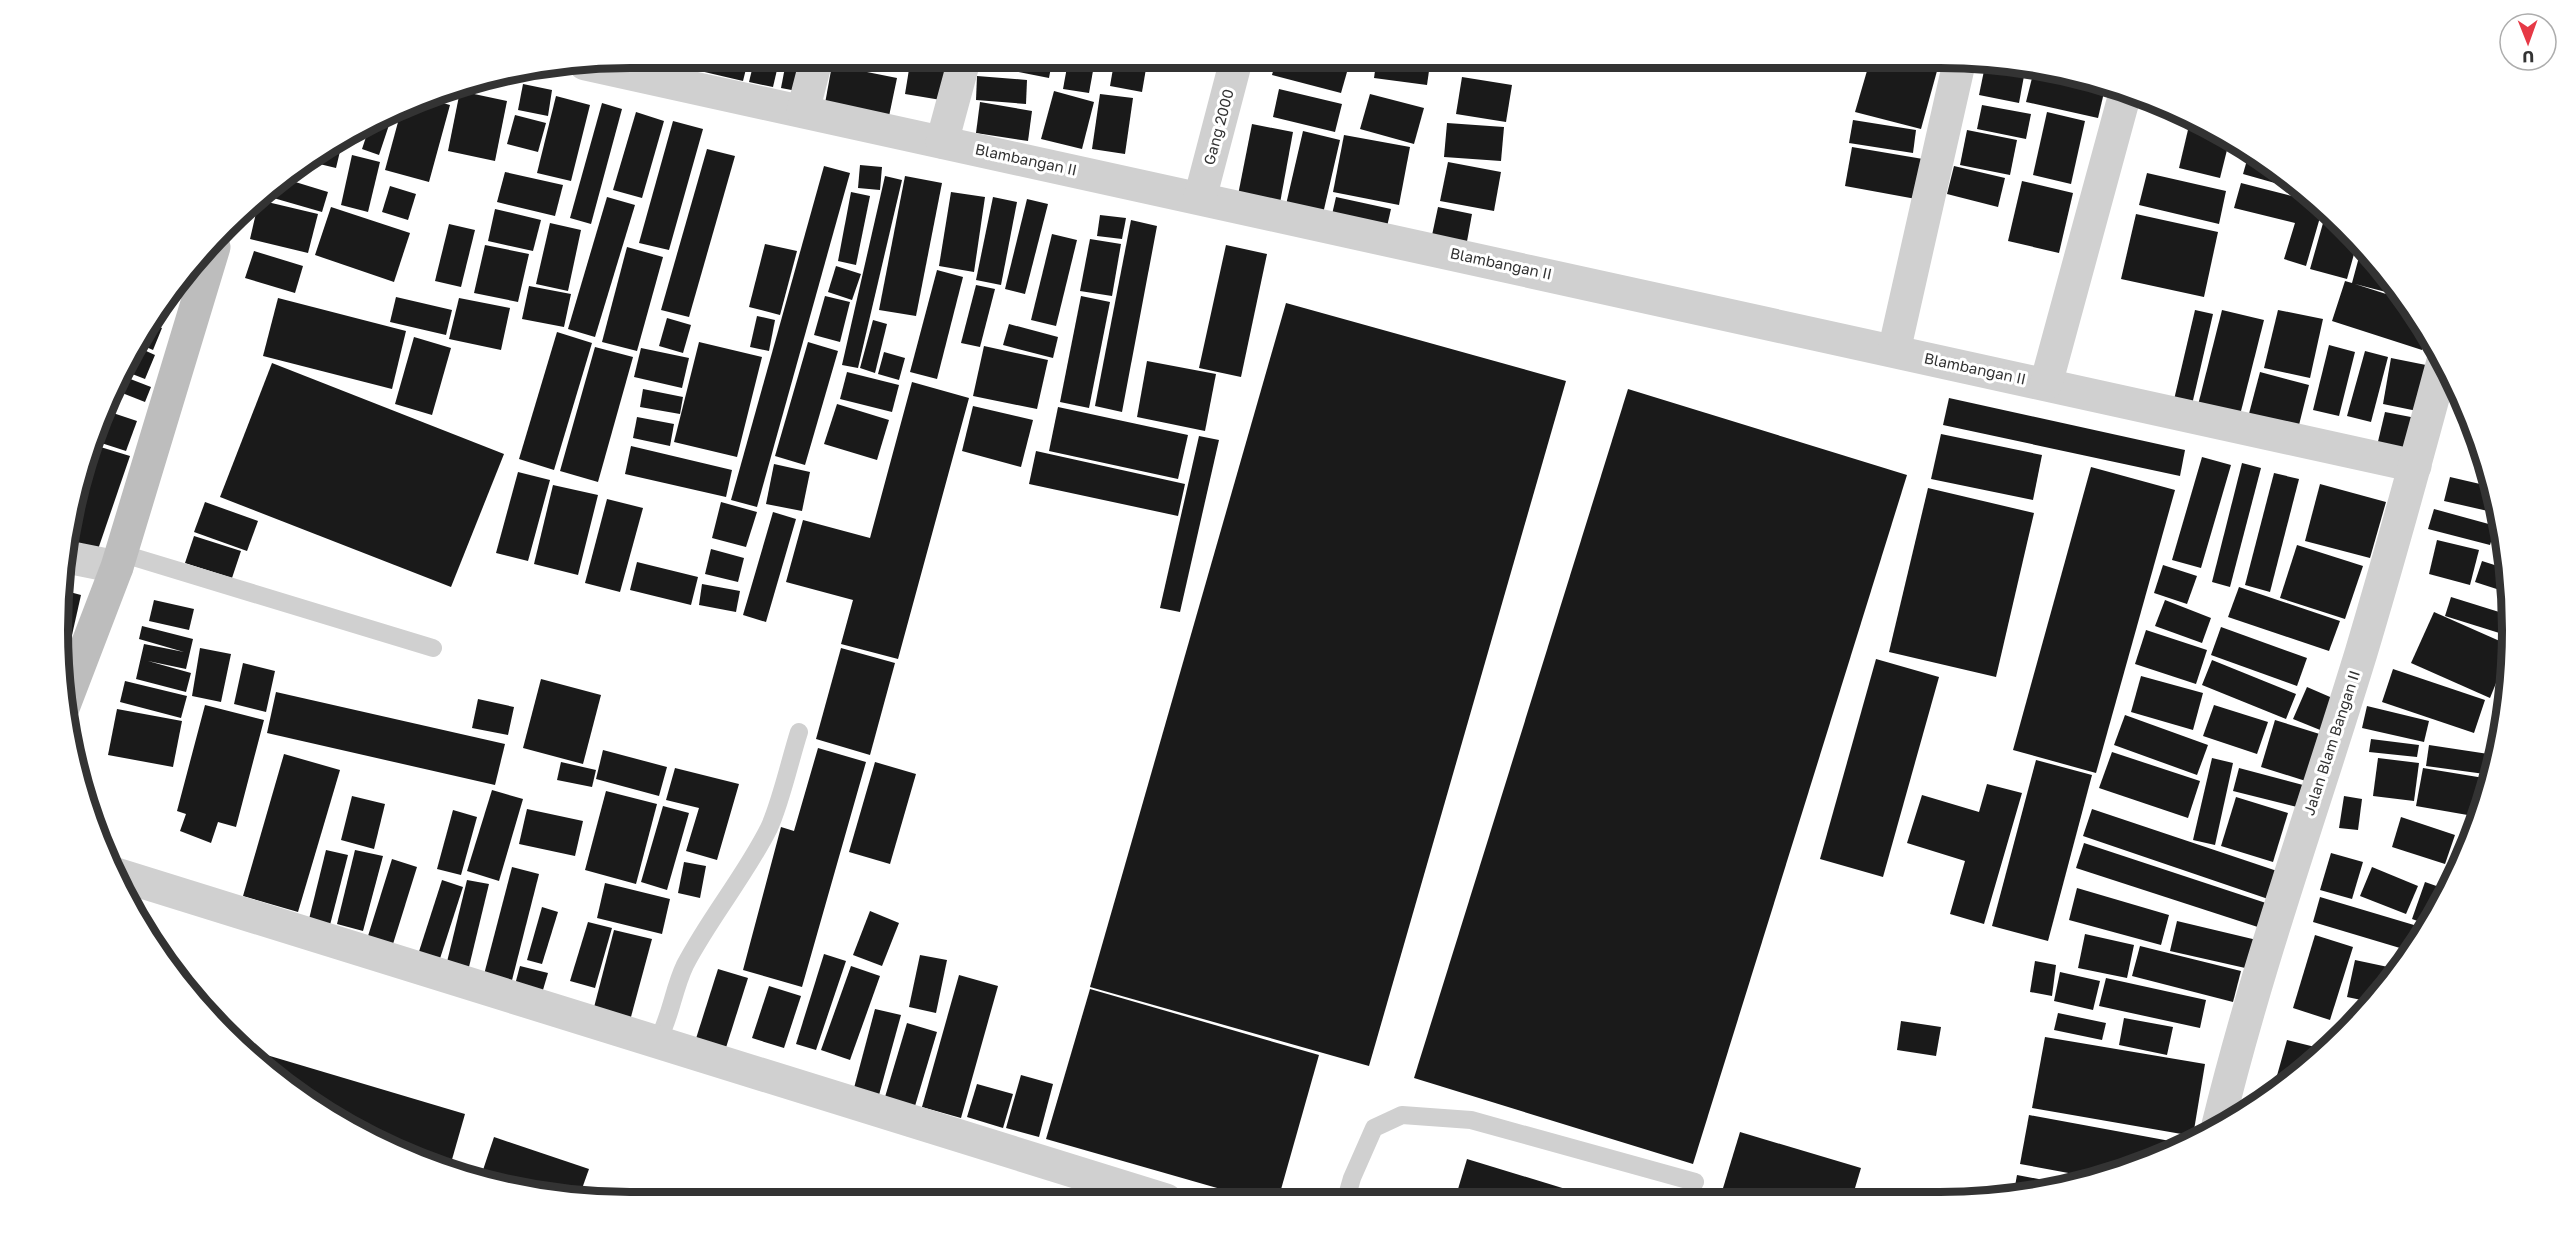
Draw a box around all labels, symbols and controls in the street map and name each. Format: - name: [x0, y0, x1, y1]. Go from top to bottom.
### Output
- north arrow: [2498, 12, 2558, 72]
- text: U: [2522, 47, 2534, 67]
- street label: Gang 2000: [1199, 87, 1237, 167]
- street label: Blambangan II: [974, 139, 1079, 179]
- street label: Blambangan II: [1449, 243, 1554, 283]
- street label: Blambangan II: [1923, 348, 2028, 388]
- street label: Jalan Blam Bangan II: [2299, 668, 2363, 817]

